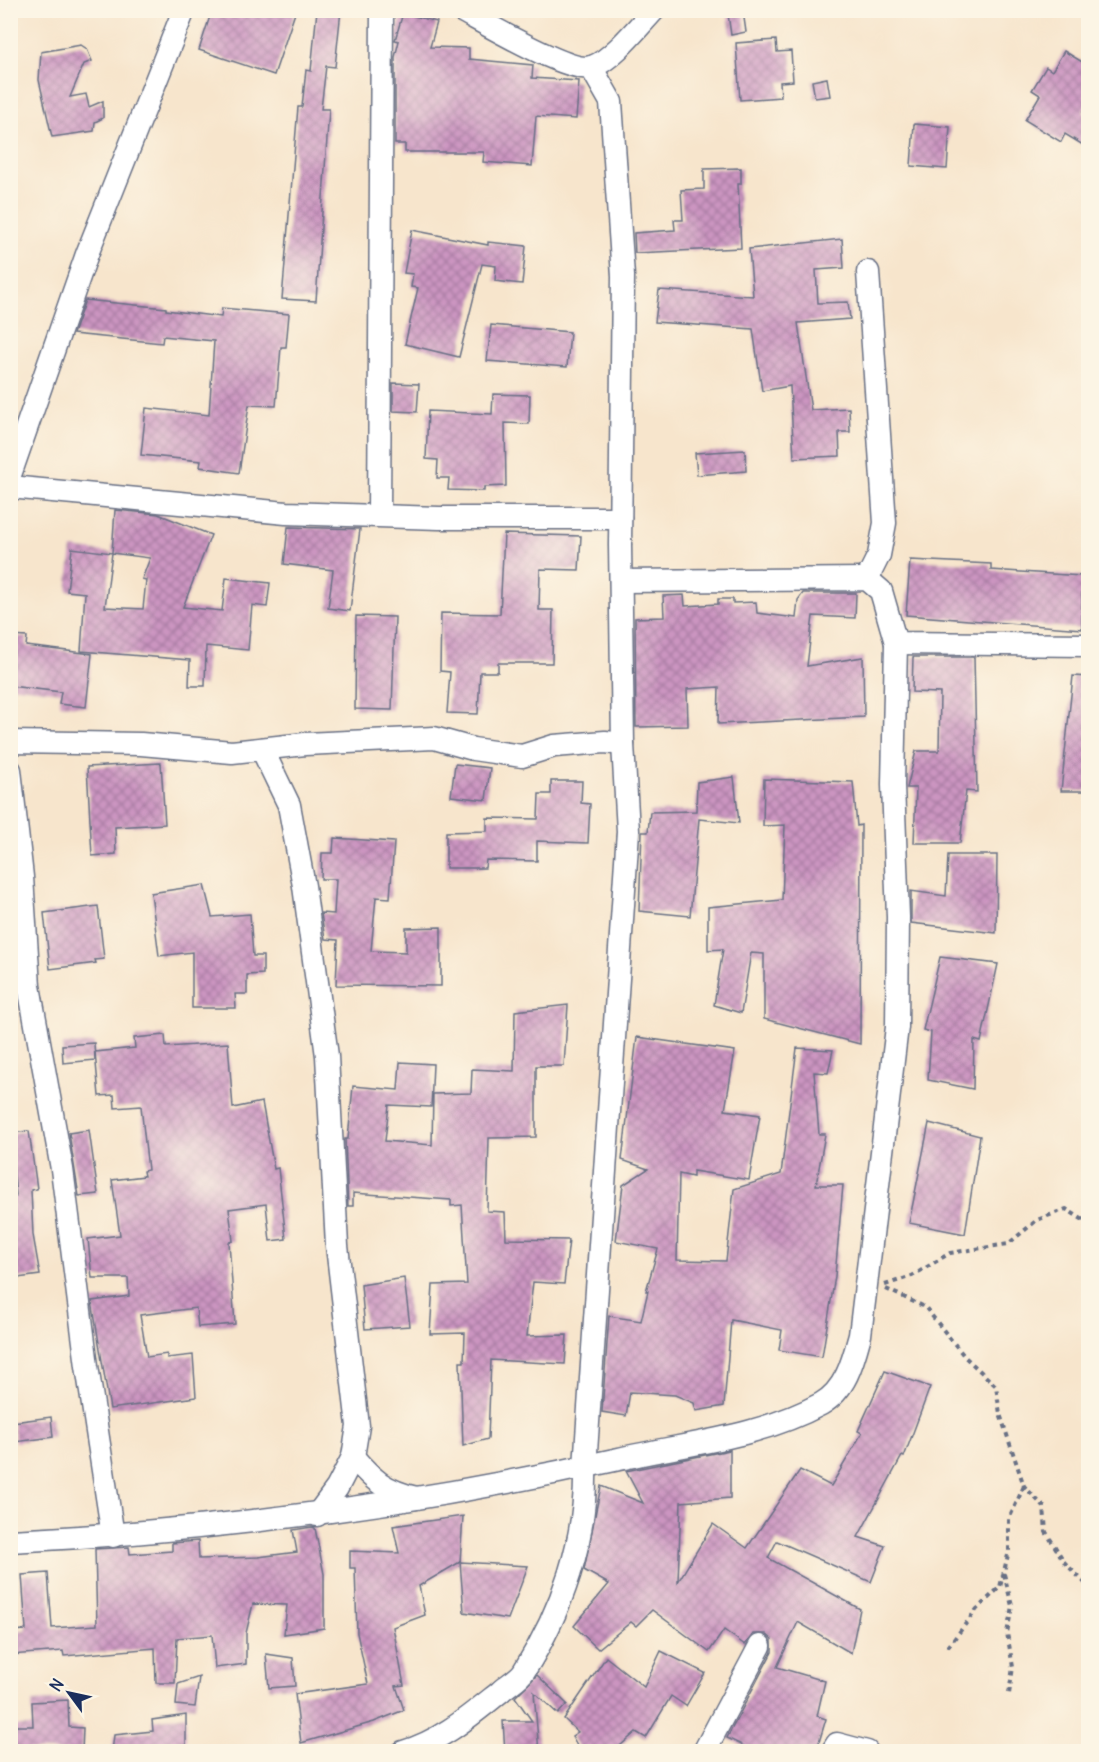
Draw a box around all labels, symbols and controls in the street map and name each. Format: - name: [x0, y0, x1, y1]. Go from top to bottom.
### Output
- north arrow: [39, 1663, 99, 1723]
- text: N: [45, 1675, 68, 1695]

